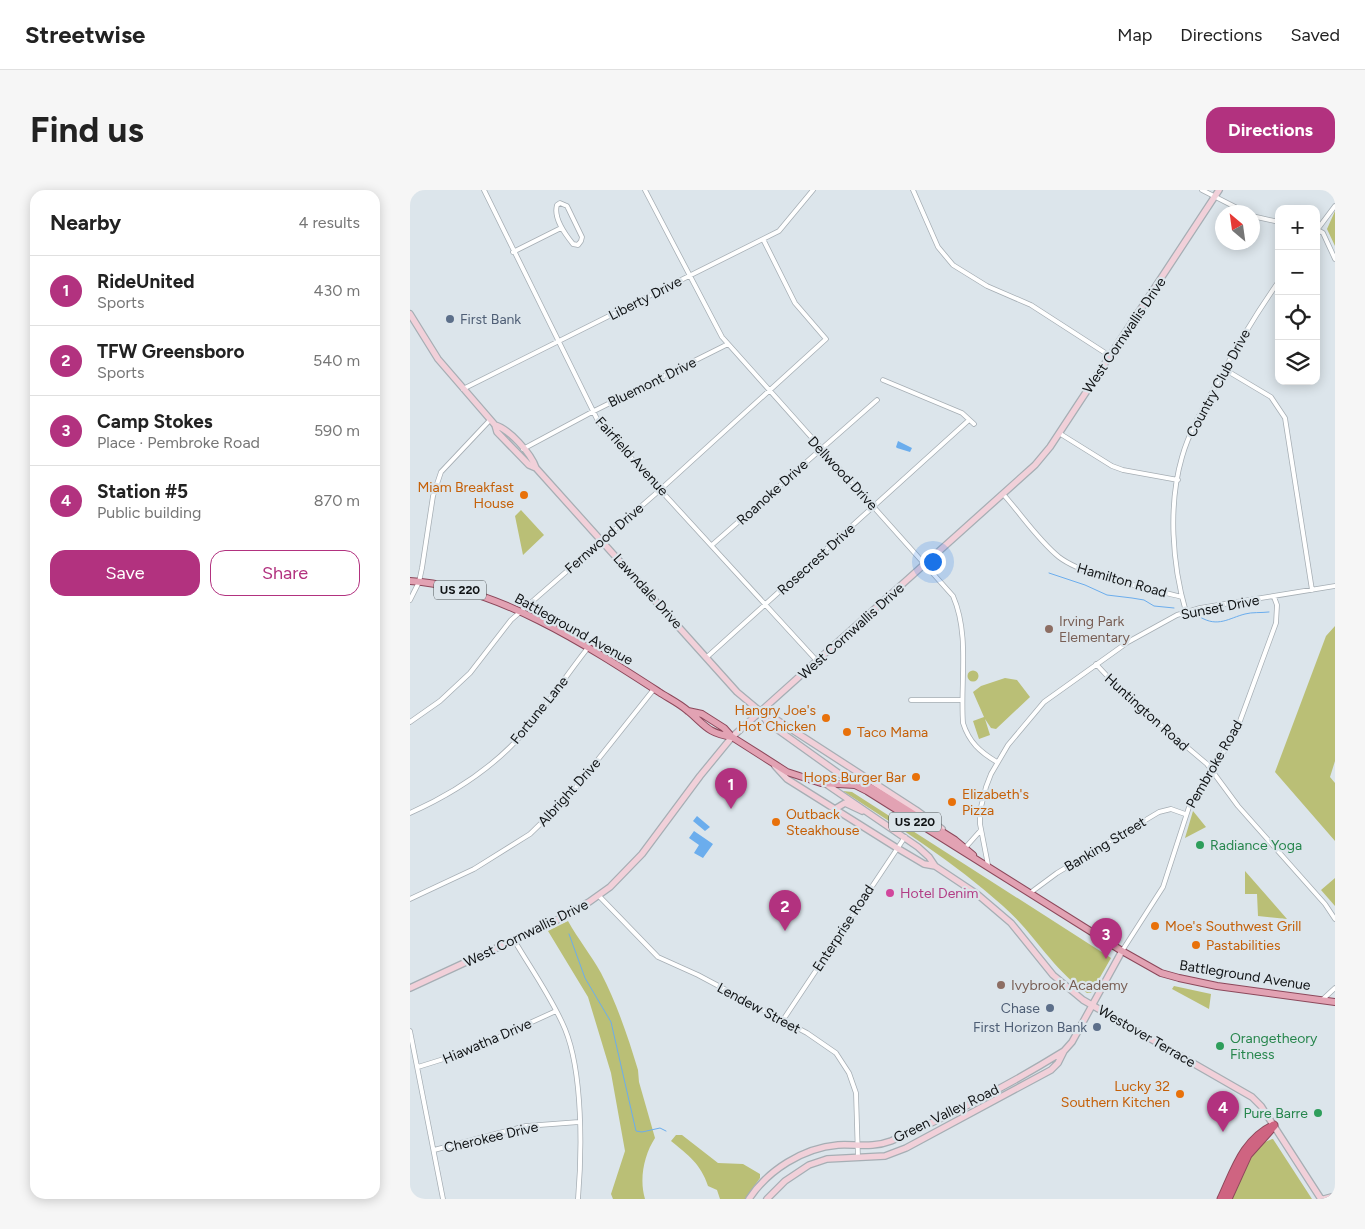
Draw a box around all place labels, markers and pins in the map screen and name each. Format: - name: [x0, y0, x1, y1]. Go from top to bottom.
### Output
- place label: First Bank: [460, 311, 521, 328]
- marker: First Bank: [444, 313, 456, 325]
- place label: Miam Breakfast House: [417, 479, 514, 512]
- marker: Miam Breakfast House: [518, 489, 530, 501]
- place label: Irving Park Elementary: [1059, 613, 1131, 646]
- marker: Irving Park Elementary: [1043, 623, 1055, 635]
- place label: Hangry Joe's Hot Chicken: [734, 702, 816, 735]
- marker: Hangry Joe's Hot Chicken: [820, 712, 832, 724]
- place label: Taco Mama: [857, 724, 928, 741]
- marker: Taco Mama: [841, 726, 853, 738]
- pin: 1: [715, 768, 747, 809]
- place label: Hops Burger Bar: [804, 769, 906, 786]
- marker: Hops Burger Bar: [910, 771, 922, 783]
- place label: Elizabeth's Pizza: [962, 786, 1029, 819]
- marker: Elizabeth's Pizza: [946, 796, 958, 808]
- place label: Outback Steakhouse: [786, 806, 860, 839]
- marker: Outback Steakhouse: [770, 816, 782, 828]
- place label: Radiance Yoga: [1210, 837, 1302, 854]
- marker: Radiance Yoga: [1194, 839, 1206, 851]
- place label: Hotel Denim: [900, 885, 978, 902]
- marker: Hotel Denim: [884, 887, 896, 899]
- pin: 2: [769, 890, 801, 931]
- pin: 3: [1090, 918, 1122, 959]
- place label: Moe's Southwest Grill: [1165, 918, 1301, 935]
- marker: Moe's Southwest Grill: [1149, 920, 1161, 932]
- place label: Pastabilities: [1206, 937, 1281, 954]
- marker: Pastabilities: [1190, 939, 1202, 951]
- place label: Ivybrook Academy: [1011, 977, 1129, 994]
- marker: Ivybrook Academy: [995, 979, 1007, 991]
- place label: Chase: [1001, 1000, 1040, 1017]
- marker: Chase: [1044, 1002, 1056, 1014]
- place label: First Horizon Bank: [973, 1019, 1087, 1036]
- marker: First Horizon Bank: [1091, 1021, 1103, 1033]
- place label: Orangetheory Fitness: [1230, 1030, 1318, 1063]
- marker: Orangetheory Fitness: [1214, 1040, 1226, 1052]
- place label: Lucky 32 Southern Kitchen: [1061, 1078, 1170, 1111]
- marker: Lucky 32 Southern Kitchen: [1174, 1088, 1186, 1100]
- pin: 4: [1207, 1091, 1239, 1132]
- place label: Pure Barre: [1244, 1105, 1308, 1122]
- marker: Pure Barre: [1312, 1107, 1324, 1119]

